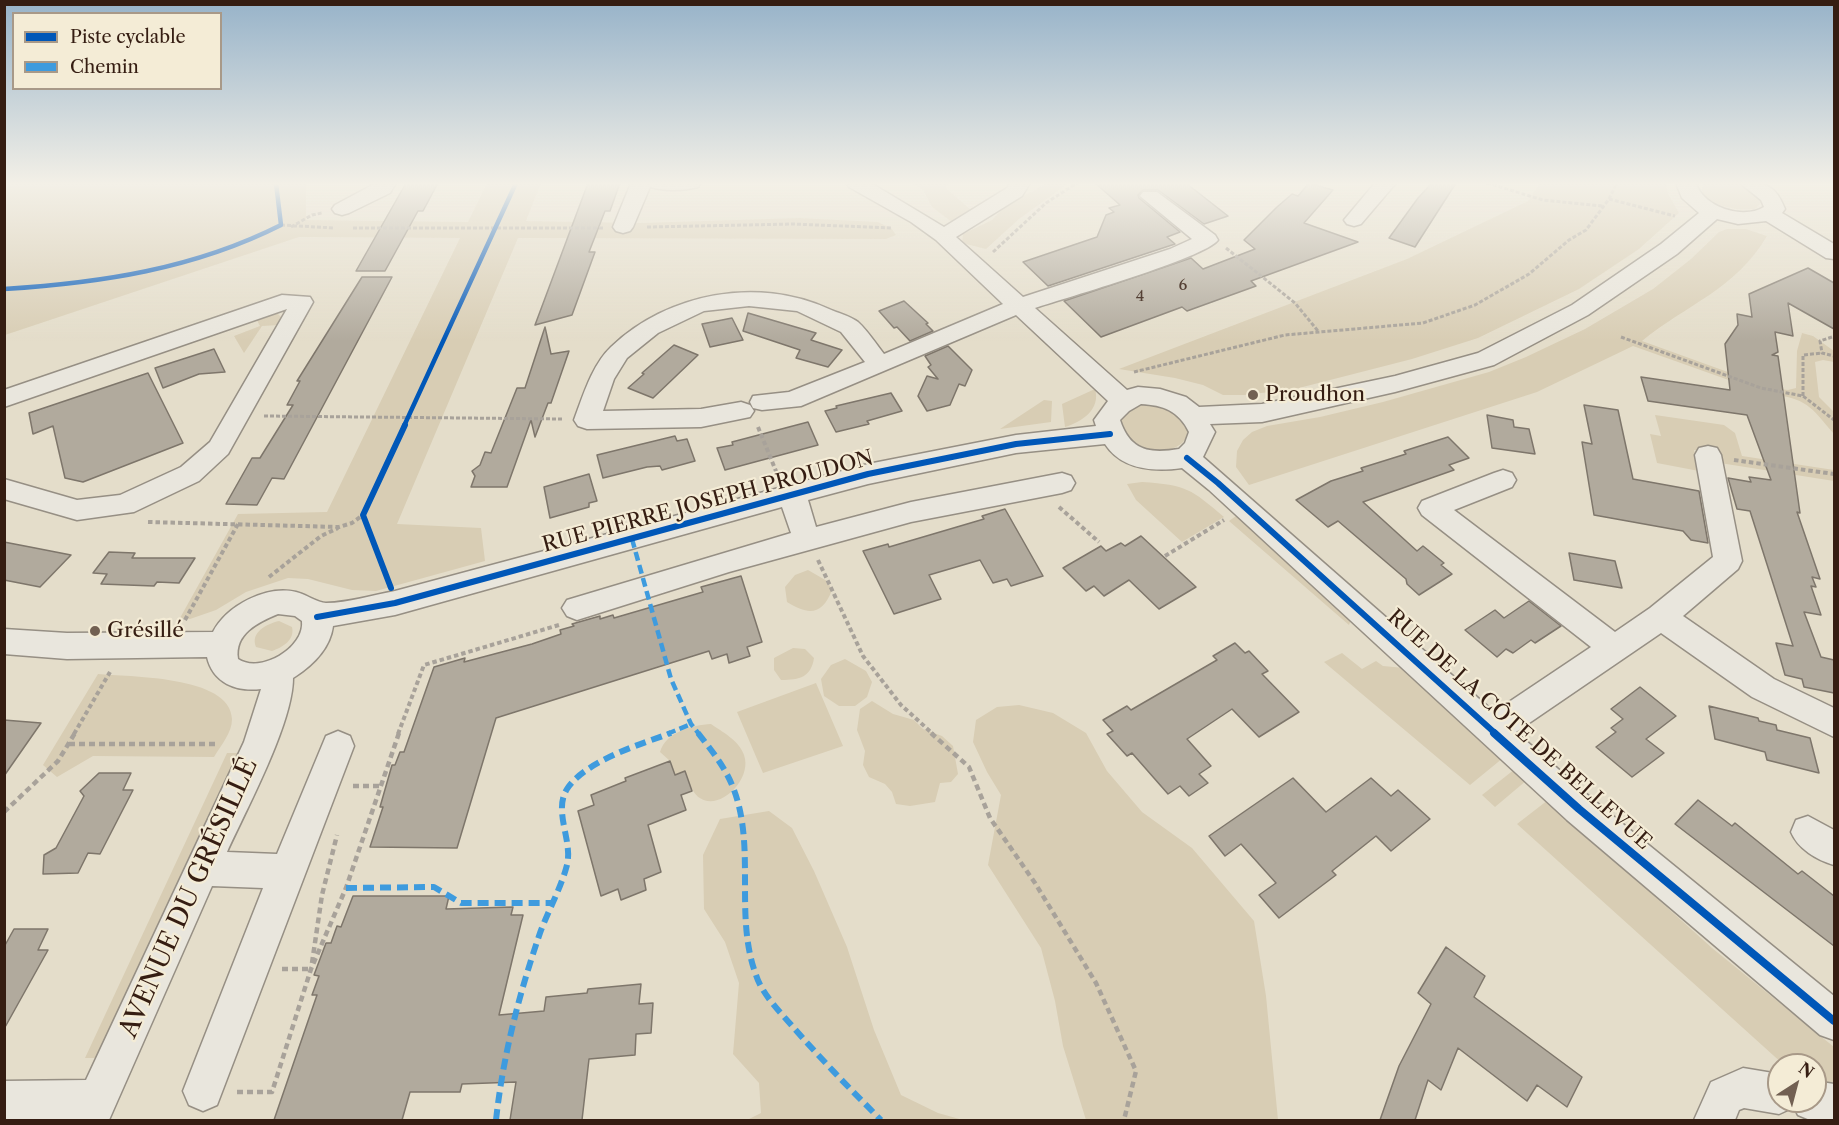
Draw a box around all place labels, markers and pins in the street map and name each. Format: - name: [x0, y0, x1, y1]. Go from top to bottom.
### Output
- place label: Proudhon: [1265, 382, 1365, 408]
- marker: Proudhon: [1246, 388, 1260, 402]
- place label: Grésillé: [107, 618, 184, 644]
- marker: Grésillé: [88, 624, 102, 638]

